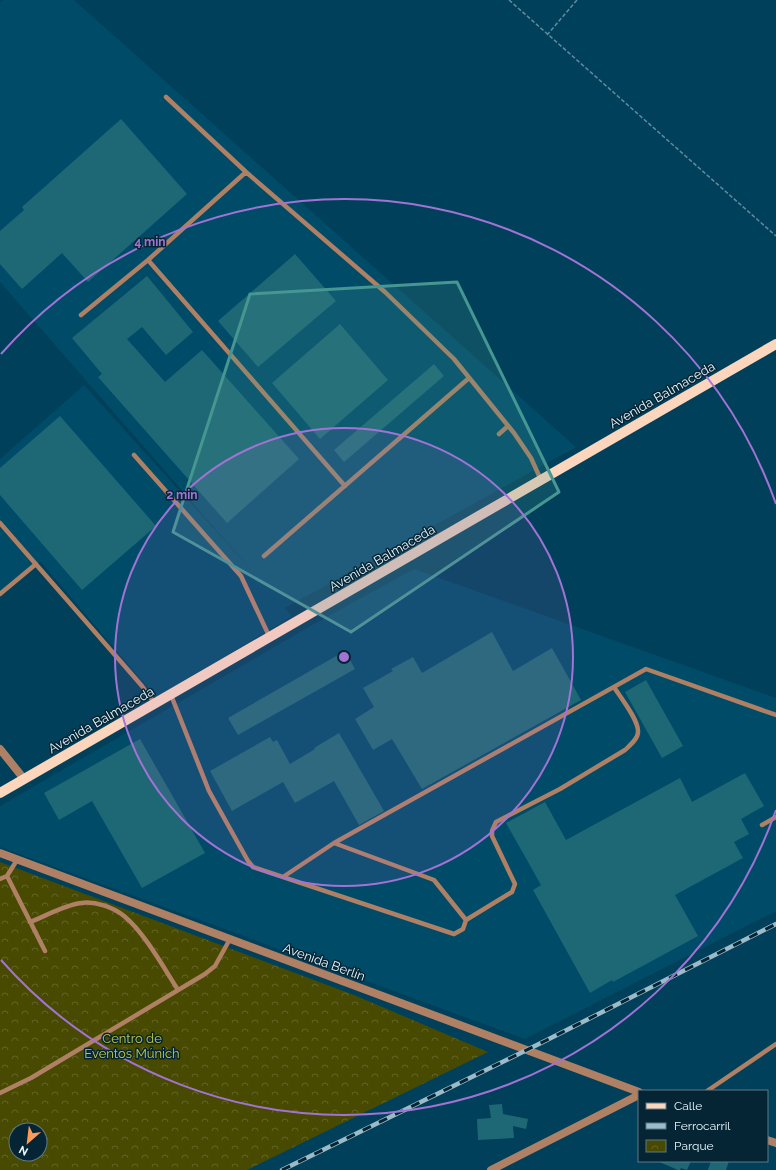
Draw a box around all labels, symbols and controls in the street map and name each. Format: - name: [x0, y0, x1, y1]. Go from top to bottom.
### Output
- text: 4 min: [134, 235, 166, 249]
- street label: Avenida Balmaceda: [606, 359, 718, 431]
- text: 2 min: [166, 488, 198, 502]
- street label: Avenida Balmaceda: [326, 522, 438, 594]
- centre of rings: [337, 650, 351, 664]
- street label: Avenida Balmaceda: [45, 684, 157, 756]
- street label: Avenida Berlín: [281, 940, 367, 984]
- park label: Centro de Eventos Múnich: [84, 1031, 180, 1061]
- legend: [638, 1090, 768, 1162]
- text: Calle: [674, 1099, 702, 1113]
- text: Ferrocarril: [674, 1119, 731, 1133]
- north arrow: [8, 1122, 48, 1162]
- text: Parque: [674, 1139, 714, 1153]
- text: N: [17, 1143, 30, 1158]

